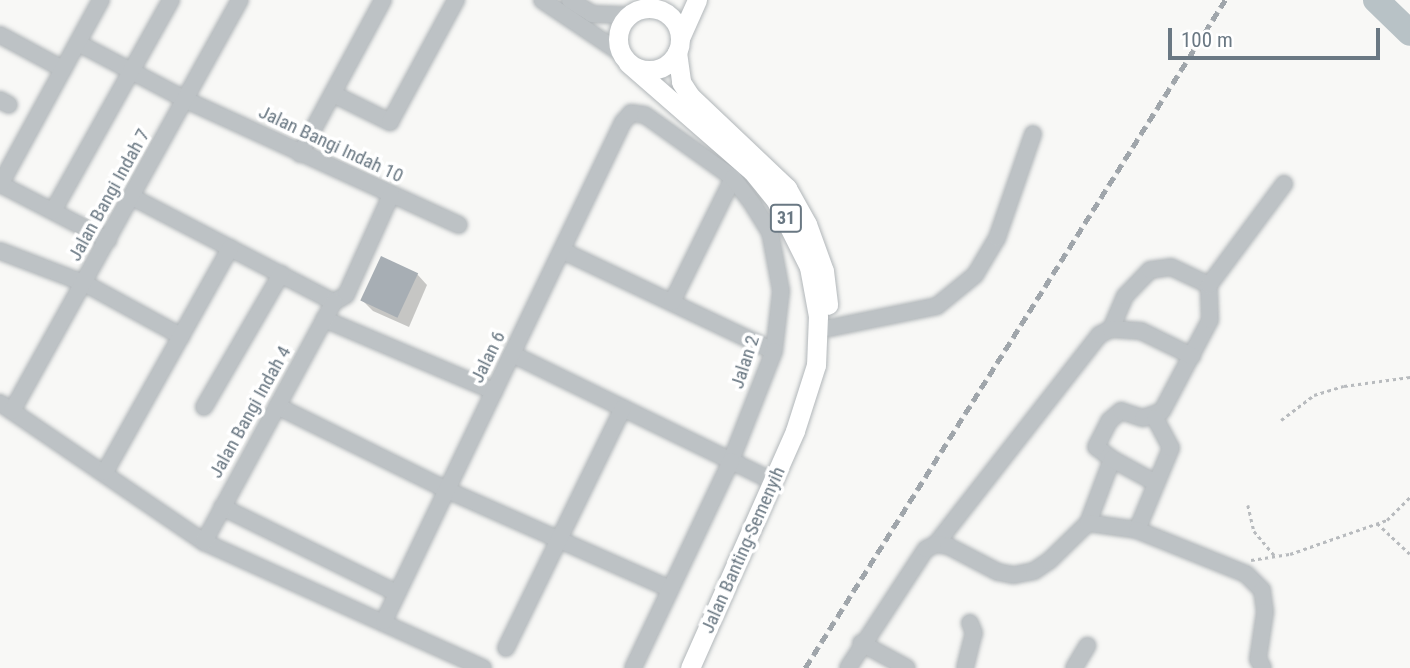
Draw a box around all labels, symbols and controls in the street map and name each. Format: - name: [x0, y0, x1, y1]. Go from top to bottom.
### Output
- scale bar: [1172, 14, 1384, 58]
- text: 100 m: [1181, 28, 1233, 52]
- street label: Jalan Bangi Indah 10: [255, 101, 407, 187]
- street label: Jalan Bangi Indah 7: [63, 125, 155, 265]
- road number: 31: [768, 204, 804, 232]
- street label: Jalan 6: [466, 327, 510, 387]
- street label: Jalan 2: [726, 332, 764, 392]
- street label: Jalan Bangi Indah 4: [204, 342, 296, 482]
- street label: Jalan Banting-Semenyih: [696, 463, 790, 637]

